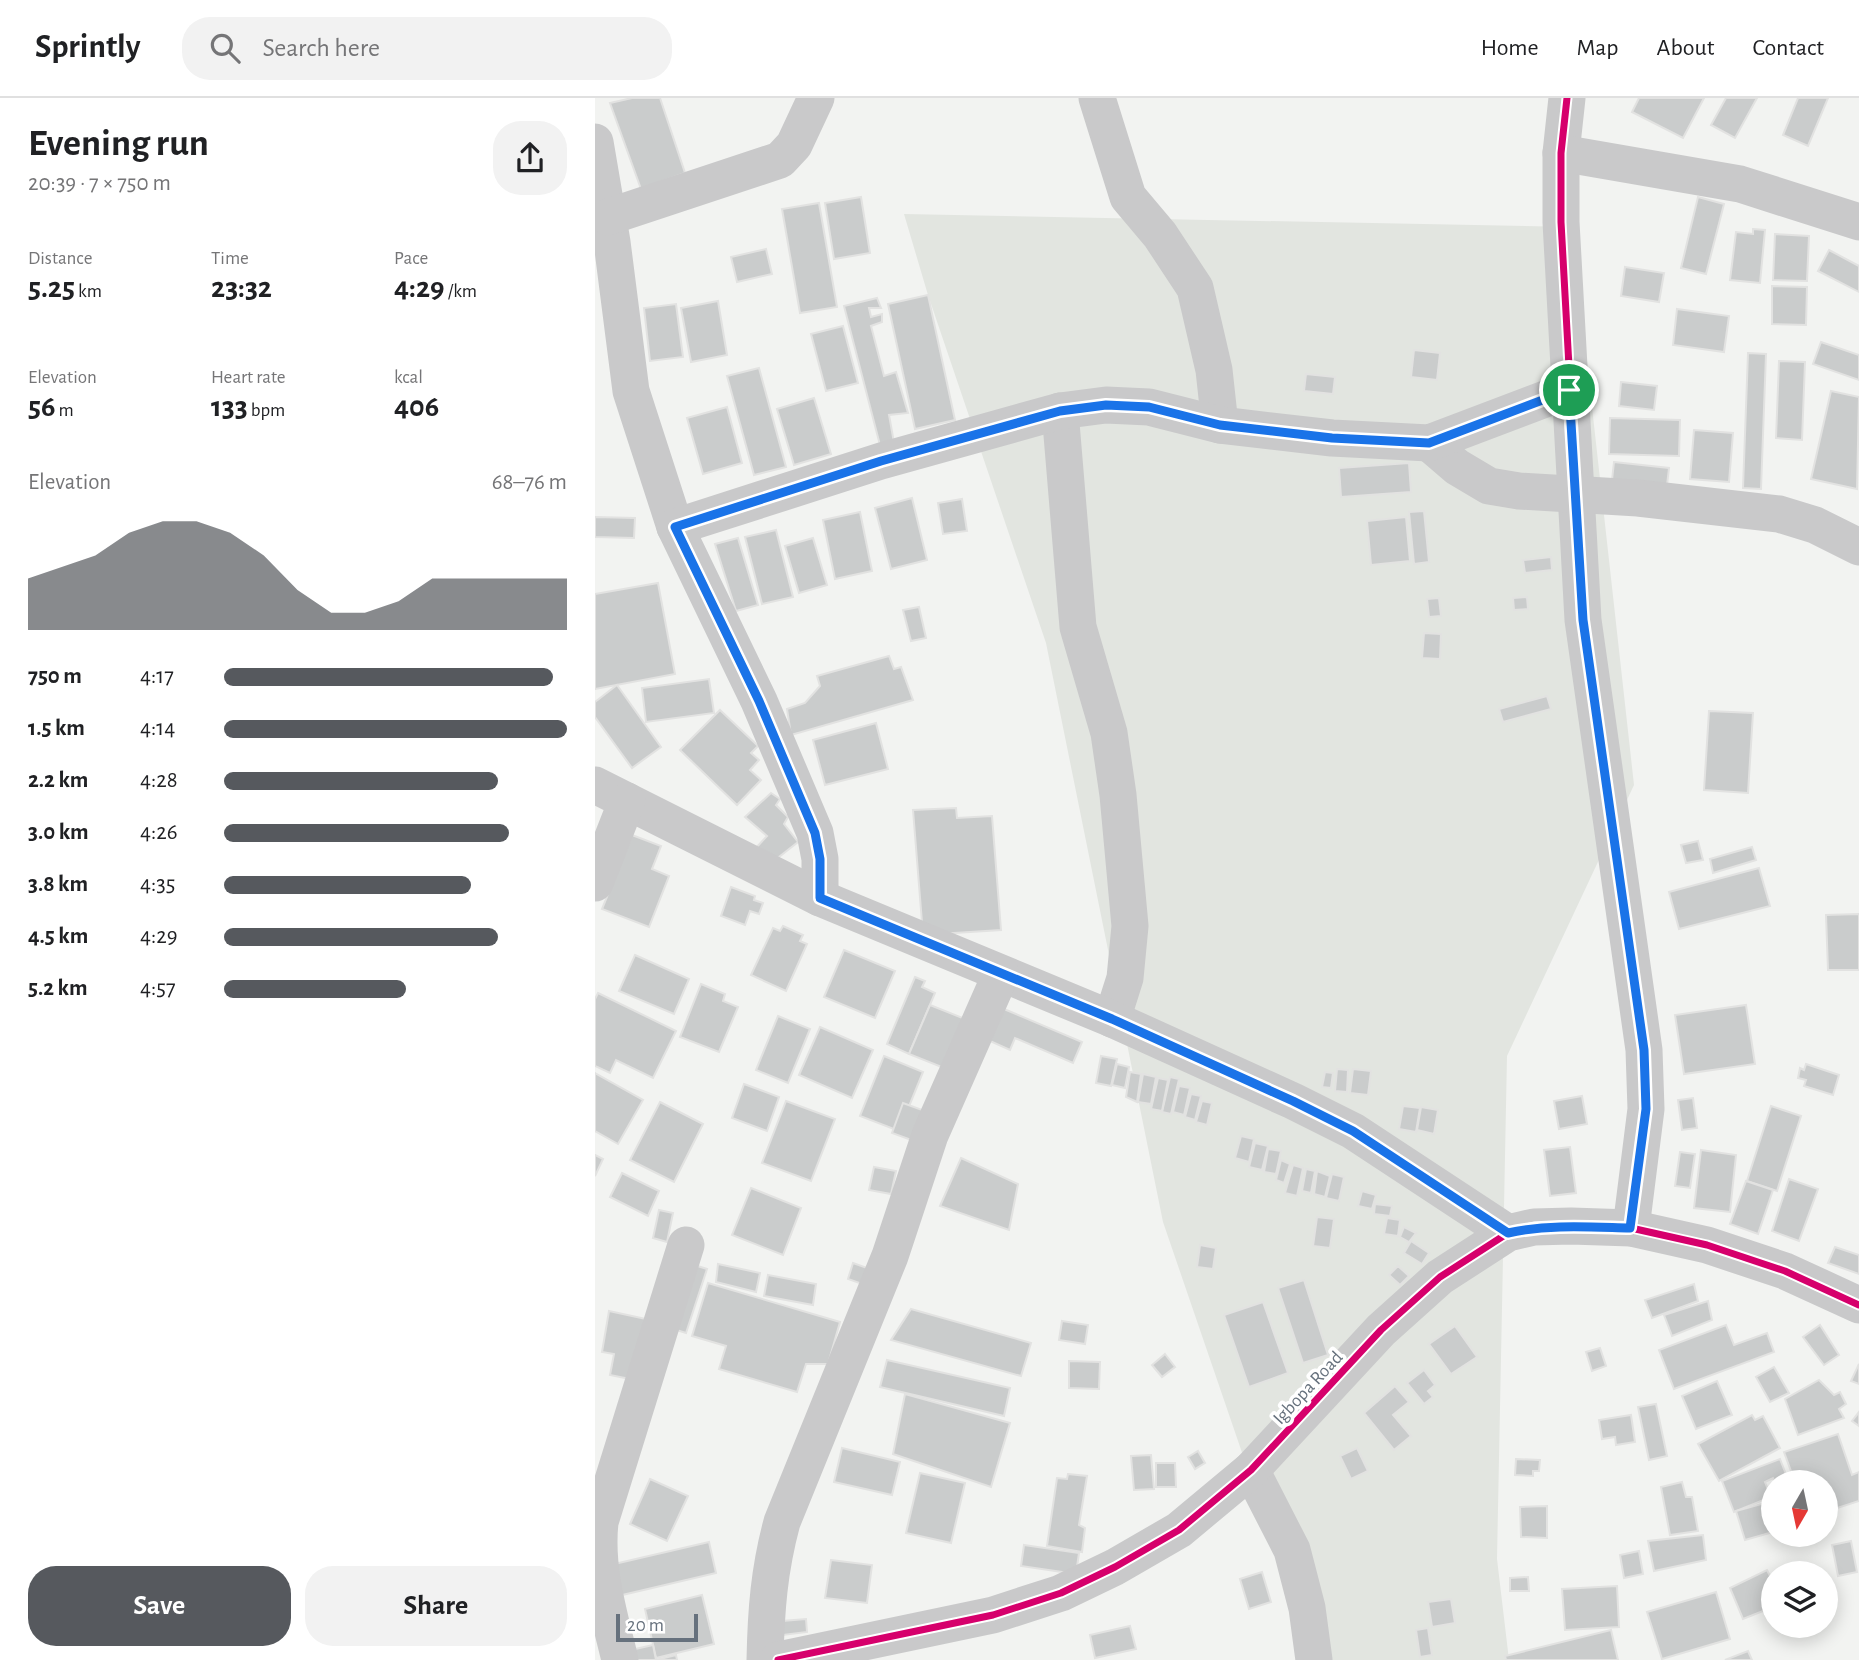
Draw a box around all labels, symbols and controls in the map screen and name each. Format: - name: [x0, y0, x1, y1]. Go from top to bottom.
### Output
- search box: [182, 17, 672, 80]
- icon: search: [206, 29, 244, 67]
- text: Sprintly: [35, 31, 140, 64]
- text: Search here: [262, 35, 380, 61]
- text: Home: [1481, 36, 1539, 60]
- text: Map: [1577, 36, 1619, 60]
- text: About: [1657, 36, 1714, 60]
- text: Contact: [1752, 36, 1824, 60]
- button: share: [493, 121, 567, 195]
- text: Evening run: [28, 125, 209, 163]
- text: 20:39 · 7 × 750 m: [28, 172, 171, 195]
- text: Distance: [28, 249, 92, 268]
- text: Time: [211, 249, 249, 268]
- text: Pace: [394, 249, 428, 268]
- text: 5.25: [28, 273, 75, 303]
- text: 23:32: [211, 273, 272, 303]
- text: 4:29: [394, 273, 445, 303]
- text: km: [75, 282, 102, 301]
- text: /km: [445, 282, 477, 301]
- pin: [1539, 360, 1599, 420]
- text: Elevation: [28, 368, 97, 387]
- text: Heart rate: [211, 368, 286, 387]
- text: kcal: [394, 368, 423, 387]
- icon: arrive: [1550, 371, 1588, 409]
- text: 56: [28, 392, 55, 422]
- text: 133: [211, 392, 248, 422]
- text: 406: [394, 392, 439, 422]
- text: m: [55, 401, 74, 420]
- text: bpm: [248, 401, 285, 420]
- text: Elevation: [28, 471, 111, 494]
- text: 68–76 m: [492, 471, 567, 494]
- text: 750 m: [28, 665, 82, 688]
- text: 4:17: [140, 665, 174, 688]
- text: 1.5 km: [28, 717, 85, 740]
- text: 4:14: [140, 717, 175, 740]
- text: 2.2 km: [28, 769, 88, 792]
- text: 4:28: [140, 769, 178, 792]
- text: 3.0 km: [28, 821, 89, 844]
- text: 4:26: [140, 821, 178, 844]
- text: 3.8 km: [28, 873, 88, 896]
- text: 4:35: [140, 873, 175, 896]
- text: 4.5 km: [28, 925, 88, 948]
- text: 4:29: [140, 925, 178, 948]
- text: 5.2 km: [28, 977, 87, 1000]
- text: 4:57: [140, 977, 176, 1000]
- street label: Igbopa Road: [1270, 1348, 1347, 1428]
- north arrow: [1761, 1470, 1837, 1547]
- map controls: [1761, 1470, 1838, 1638]
- button: layers: [1761, 1561, 1838, 1638]
- button: Save: [28, 1566, 291, 1646]
- button: Share: [305, 1566, 567, 1646]
- scale bar: [616, 1611, 698, 1643]
- text: 20 m: [627, 1616, 664, 1635]

